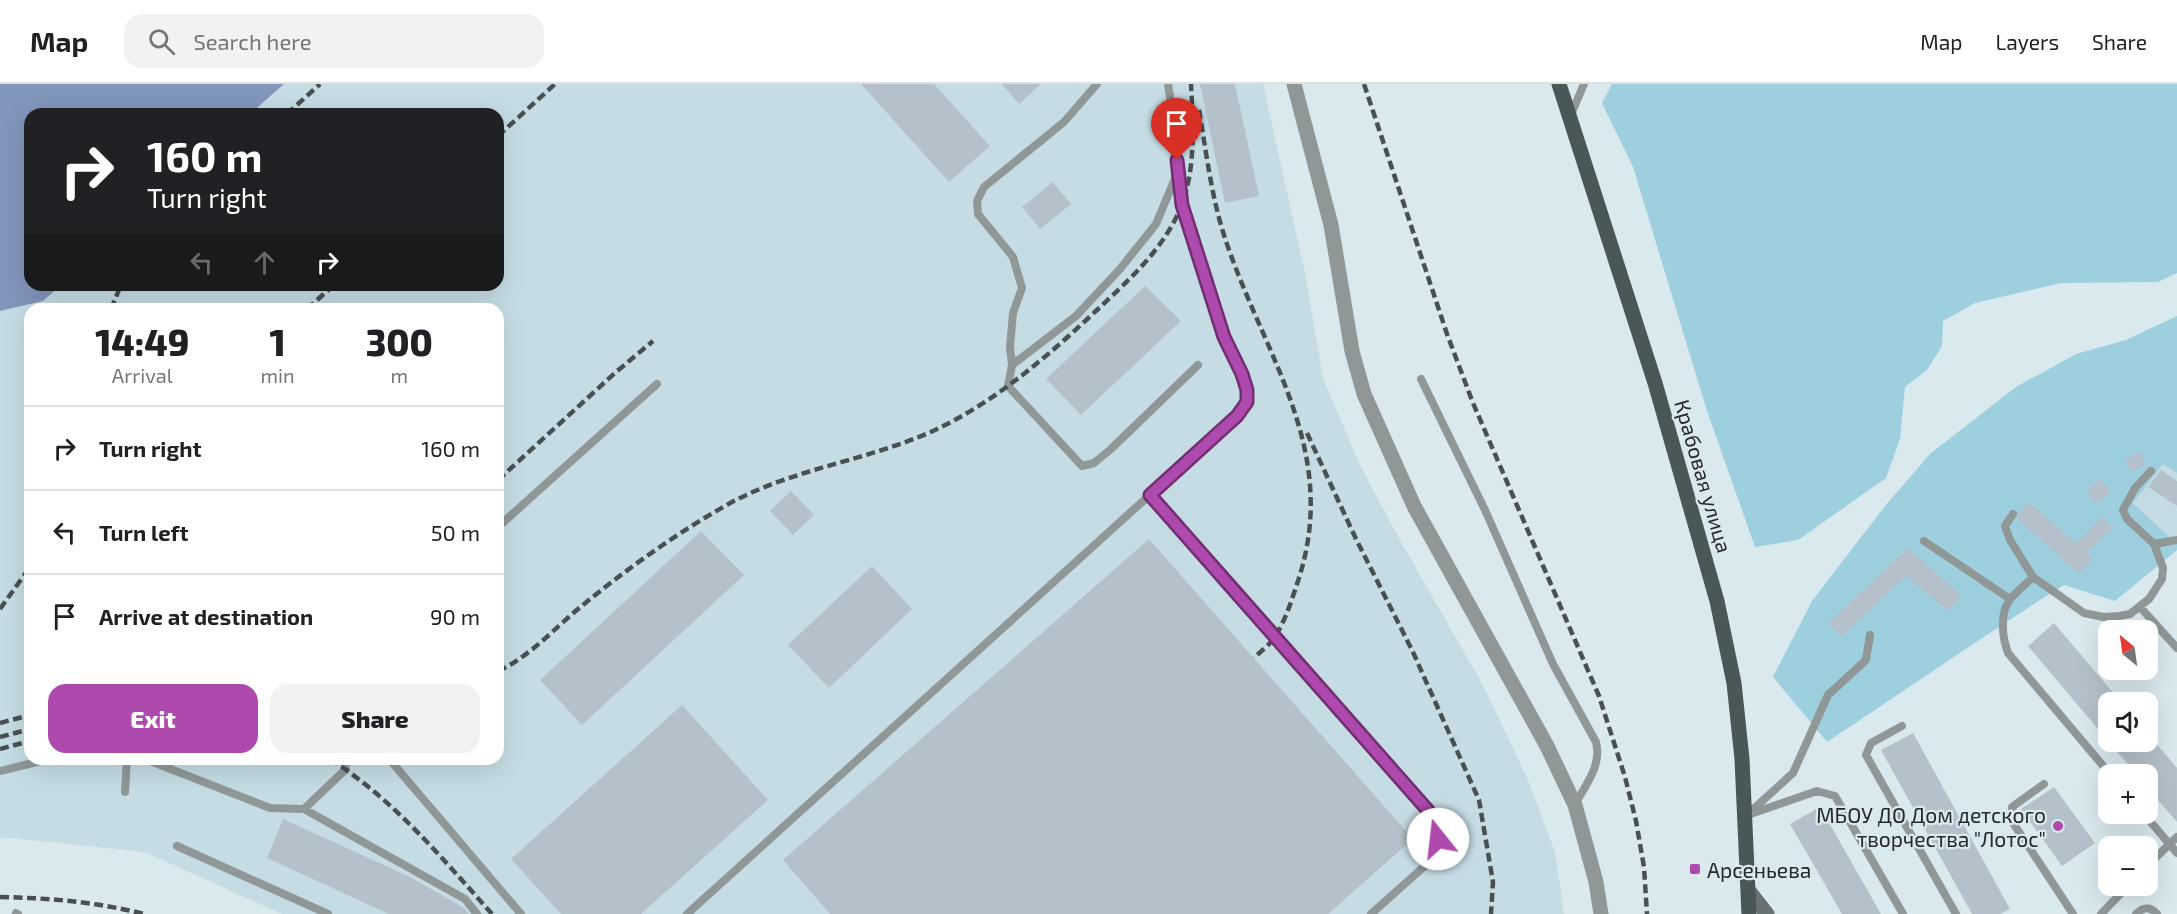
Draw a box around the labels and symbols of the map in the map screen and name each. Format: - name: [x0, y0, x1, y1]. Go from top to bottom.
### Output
- pin: [1151, 98, 1202, 160]
- street label: Крабовая улица: [1669, 396, 1738, 556]
- north arrow: [2098, 620, 2158, 680]
- place label: МБОУ ДО Дом детского творчества "Лотос": [1816, 802, 2046, 851]
- position arrow: [1406, 807, 1470, 871]
- marker: МБОУ ДО Дом детского творчества "Лотос": [2051, 819, 2065, 833]
- place label: Арсеньева: [1707, 857, 1811, 882]
- marker: Арсеньева: [1688, 862, 1702, 876]

